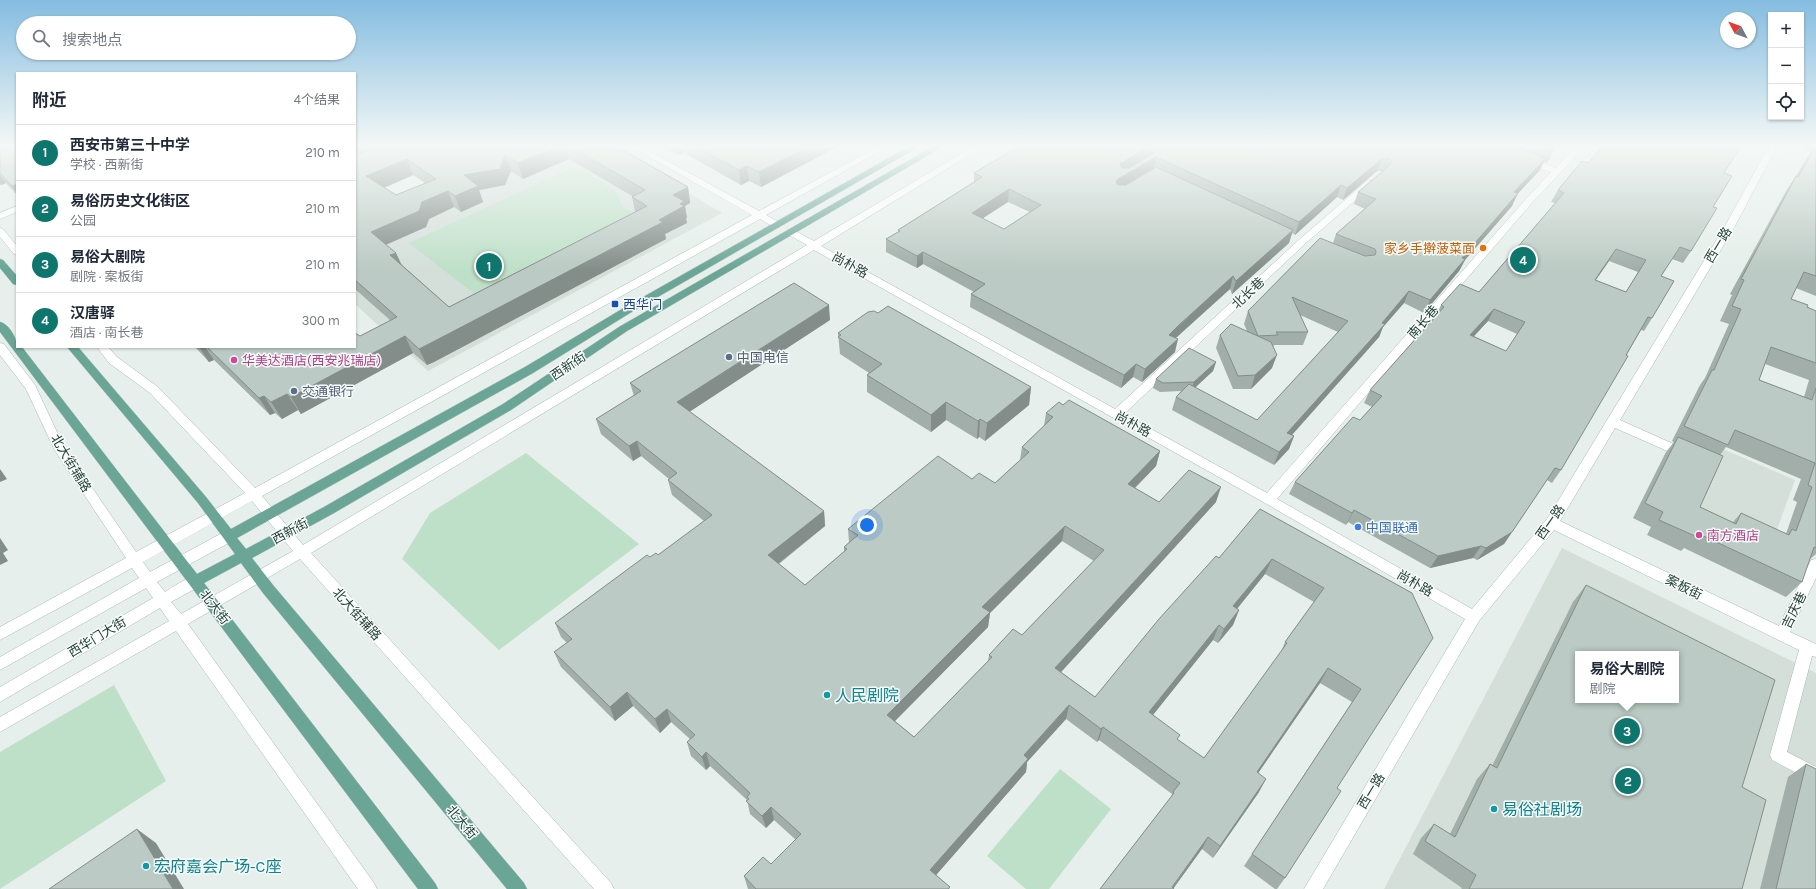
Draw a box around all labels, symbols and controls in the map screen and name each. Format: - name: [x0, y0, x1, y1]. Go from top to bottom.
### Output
- north arrow: [1720, 12, 1756, 48]
- map controls: [1768, 12, 1804, 120]
- button: +: [1768, 12, 1804, 48]
- search box: [16, 16, 356, 60]
- icon: search: [30, 27, 52, 49]
- text: 搜索地点: [62, 31, 122, 49]
- button: −: [1768, 48, 1804, 84]
- button: locate: [1768, 84, 1804, 120]
- text: 附近: [32, 90, 66, 110]
- text: 4个结果: [294, 92, 340, 107]
- text: 西安市第三十中学: [70, 136, 190, 154]
- text: 1: [43, 145, 47, 160]
- text: 210 m: [305, 145, 340, 160]
- text: 学校 · 西新街: [70, 157, 144, 172]
- text: 易俗历史文化街区: [70, 192, 190, 210]
- text: 2: [41, 201, 49, 216]
- text: 210 m: [305, 201, 340, 216]
- text: 公园: [70, 213, 96, 228]
- street label: 西一路: [1702, 224, 1734, 266]
- place label: 家乡手擀菠菜面: [1384, 241, 1475, 256]
- marker: 家乡手擀菠菜面: [1478, 243, 1488, 253]
- pin: 4: [1510, 245, 1536, 275]
- text: 易俗大剧院: [70, 248, 145, 266]
- street label: 尚朴路: [829, 249, 871, 281]
- pin: 1: [476, 251, 502, 281]
- text: 3: [41, 257, 49, 272]
- text: 210 m: [305, 257, 340, 272]
- text: 剧院 · 案板街: [70, 269, 144, 284]
- street label: 北长巷: [1229, 274, 1267, 312]
- place label: 西华门: [623, 297, 662, 312]
- marker: 西华门: [610, 299, 620, 309]
- street label: 南长巷: [1405, 302, 1441, 342]
- text: 汉唐驿: [70, 304, 115, 322]
- text: 4: [41, 313, 49, 328]
- text: 300 m: [302, 313, 340, 328]
- text: 酒店 · 南长巷: [70, 325, 144, 340]
- street label: 西新街: [548, 349, 588, 383]
- place label: 中国电信: [737, 350, 789, 365]
- marker: 中国电信: [724, 352, 734, 362]
- place label: 华美达酒店(西安兆瑞店): [242, 353, 381, 368]
- marker: 华美达酒店(西安兆瑞店): [229, 355, 239, 365]
- place label: 交通银行: [302, 384, 354, 399]
- marker: 交通银行: [289, 386, 299, 396]
- street label: 尚朴路: [1112, 408, 1154, 440]
- street label: 北大街辅路: [48, 431, 94, 495]
- street label: 西一路: [1533, 502, 1567, 542]
- street label: 西新街: [269, 515, 311, 547]
- your location: [857, 515, 877, 535]
- place label: 中国联通: [1366, 520, 1418, 535]
- marker: 中国联通: [1353, 522, 1363, 532]
- place label: 南方酒店: [1707, 528, 1759, 543]
- marker: 南方酒店: [1694, 530, 1704, 540]
- street label: 尚朴路: [1394, 567, 1436, 599]
- street label: 案板街: [1663, 572, 1705, 602]
- street label: 北大街辅路: [330, 585, 384, 643]
- street label: 北大街: [197, 587, 233, 627]
- street label: 吉庆巷: [1779, 589, 1809, 631]
- street label: 西华门大街: [65, 614, 129, 660]
- popup: [1575, 651, 1679, 703]
- text: 易俗大剧院: [1589, 660, 1665, 678]
- text: 剧院: [1589, 681, 1616, 696]
- place label: 人民剧院: [835, 686, 899, 705]
- marker: 人民剧院: [822, 690, 832, 700]
- pin: 3: [1614, 716, 1640, 746]
- pin: 2: [1615, 766, 1641, 796]
- street label: 西一路: [1355, 770, 1387, 812]
- place label: 易俗社剧场: [1502, 800, 1582, 819]
- street label: 北大街: [444, 802, 480, 842]
- marker: 易俗社剧场: [1489, 804, 1499, 814]
- place label: 宏府嘉会广场-C座: [154, 857, 281, 876]
- marker: 宏府嘉会广场-C座: [141, 861, 151, 871]

